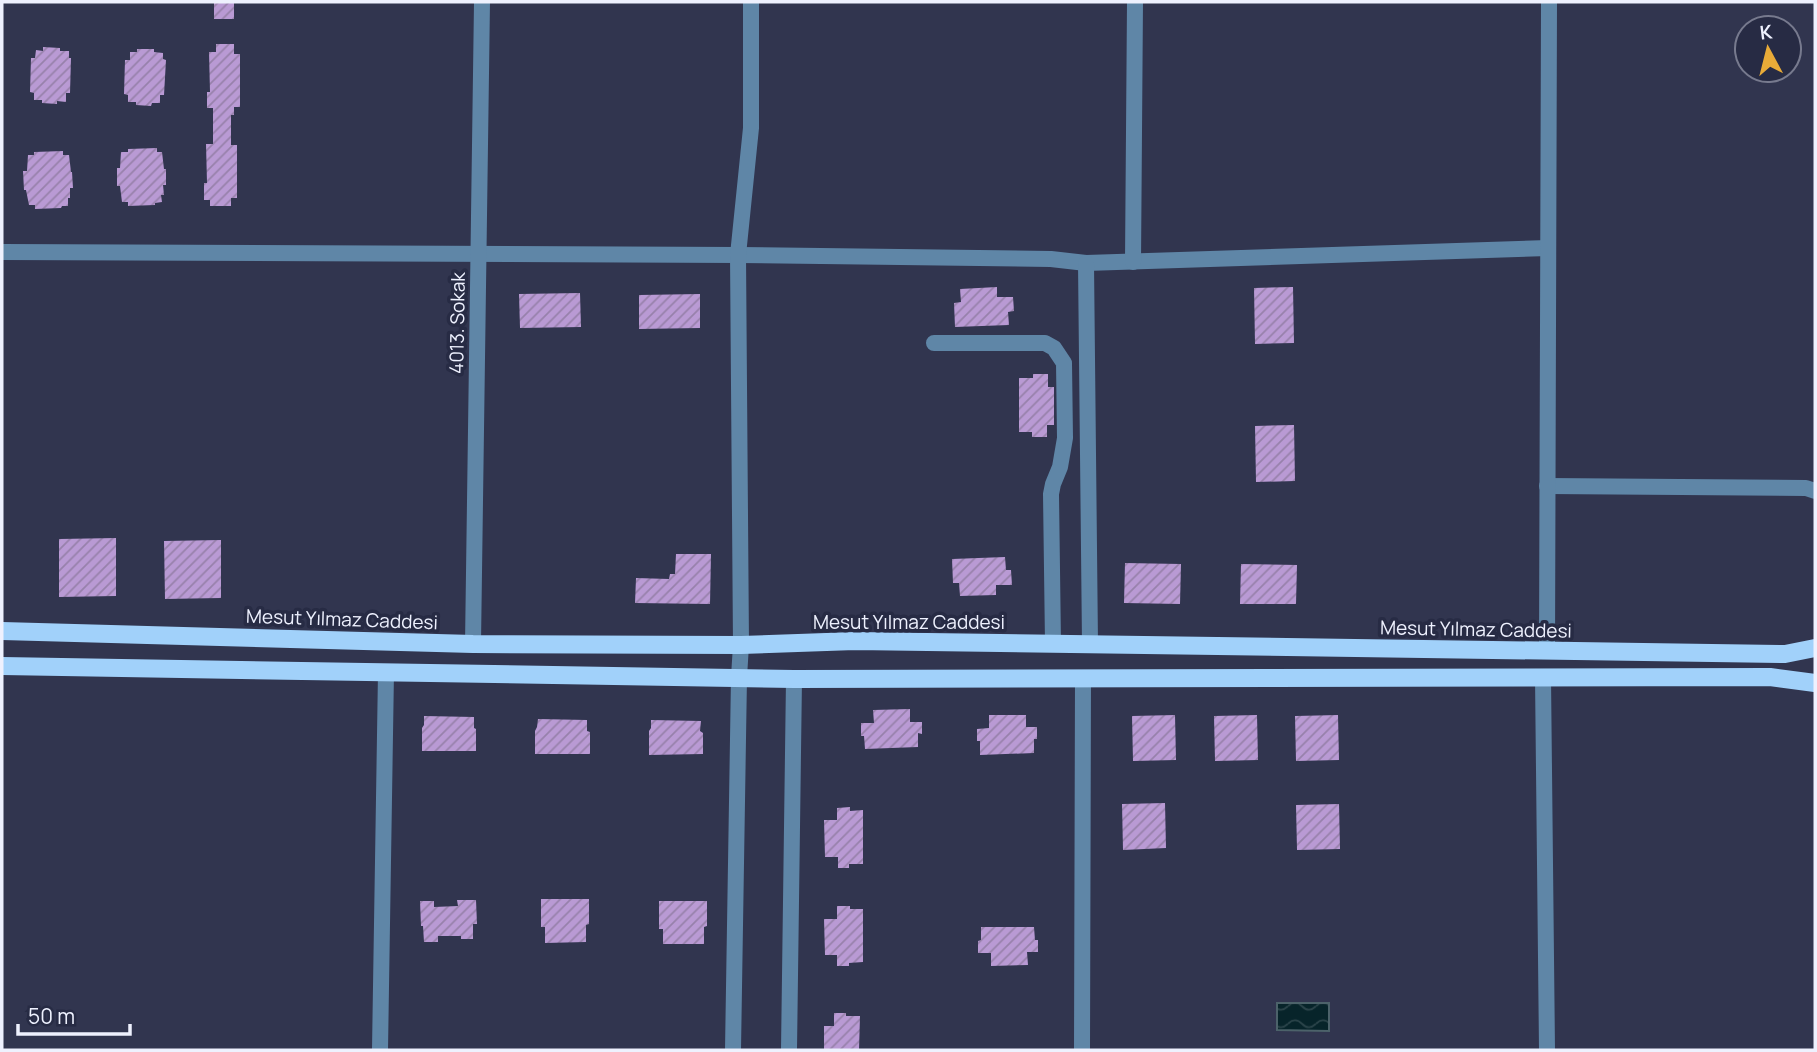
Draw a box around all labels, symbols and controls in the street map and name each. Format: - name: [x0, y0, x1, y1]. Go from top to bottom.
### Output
- north arrow: [1733, 14, 1803, 84]
- text: K: [1758, 18, 1774, 46]
- street label: 4013. Sokak: [443, 271, 471, 374]
- street label: Mesut Yılmaz Caddesi: [246, 603, 438, 635]
- street label: Mesut Yılmaz Caddesi: [813, 609, 1005, 635]
- street label: Mesut Yılmaz Caddesi: [1380, 614, 1572, 644]
- scale bar: [18, 992, 130, 1036]
- text: 50 m: [28, 1002, 75, 1030]

